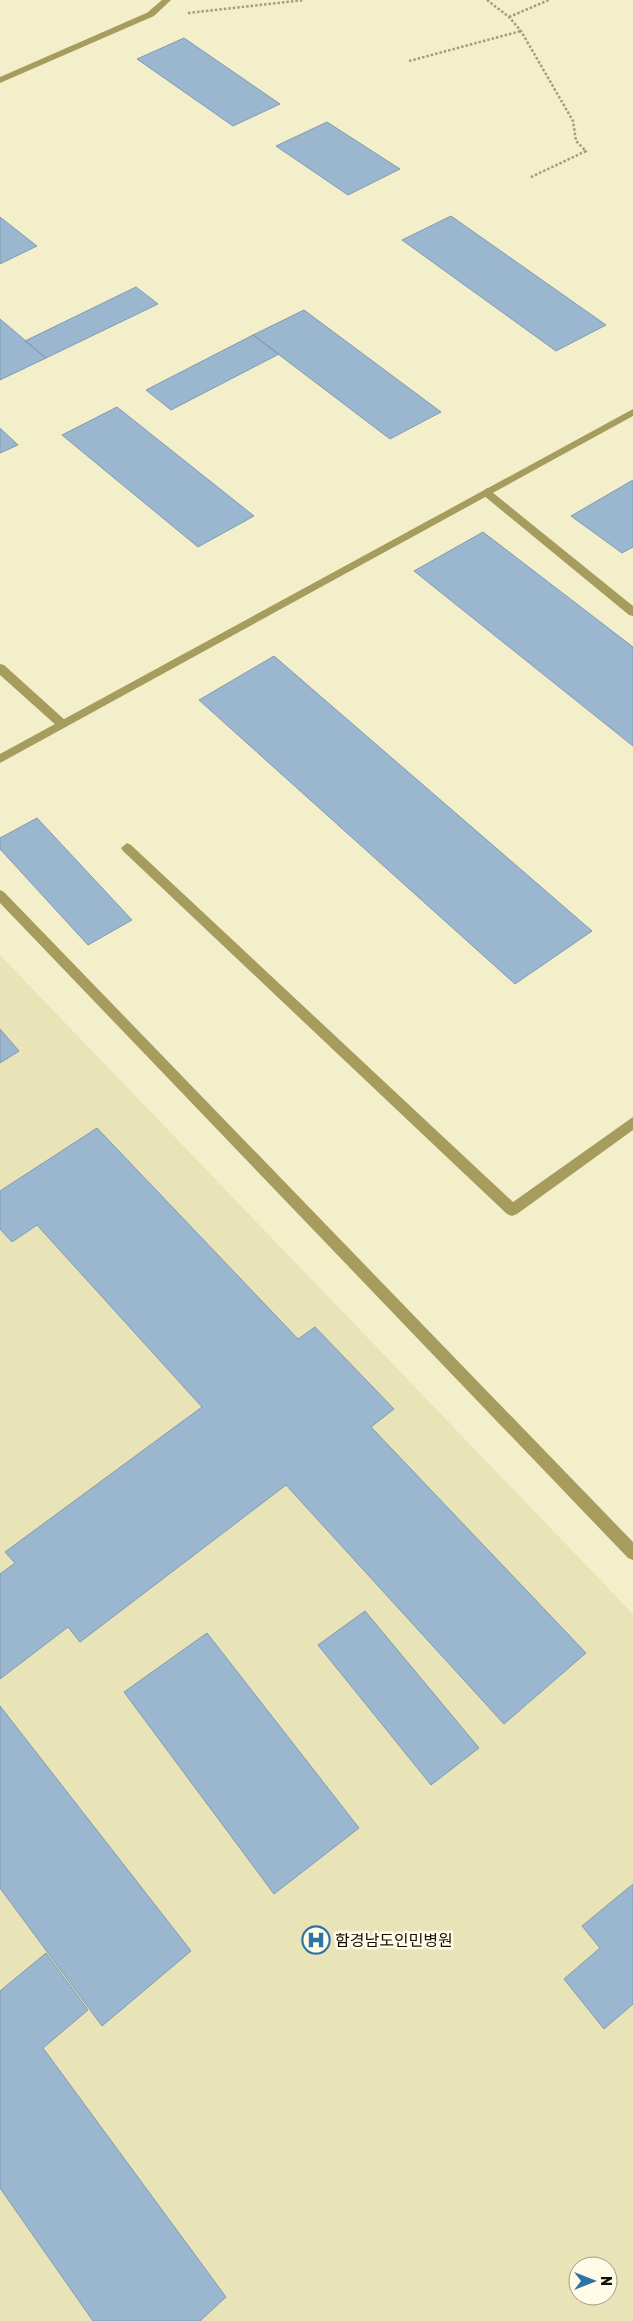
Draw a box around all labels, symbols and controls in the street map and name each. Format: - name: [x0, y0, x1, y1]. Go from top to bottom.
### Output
- hospital icon: 함경남도인민병원: [301, 1925, 331, 1955]
- place label: 함경남도인민병원: [335, 1931, 453, 1950]
- north arrow: [568, 2256, 618, 2306]
- text: N: [597, 2276, 614, 2286]

